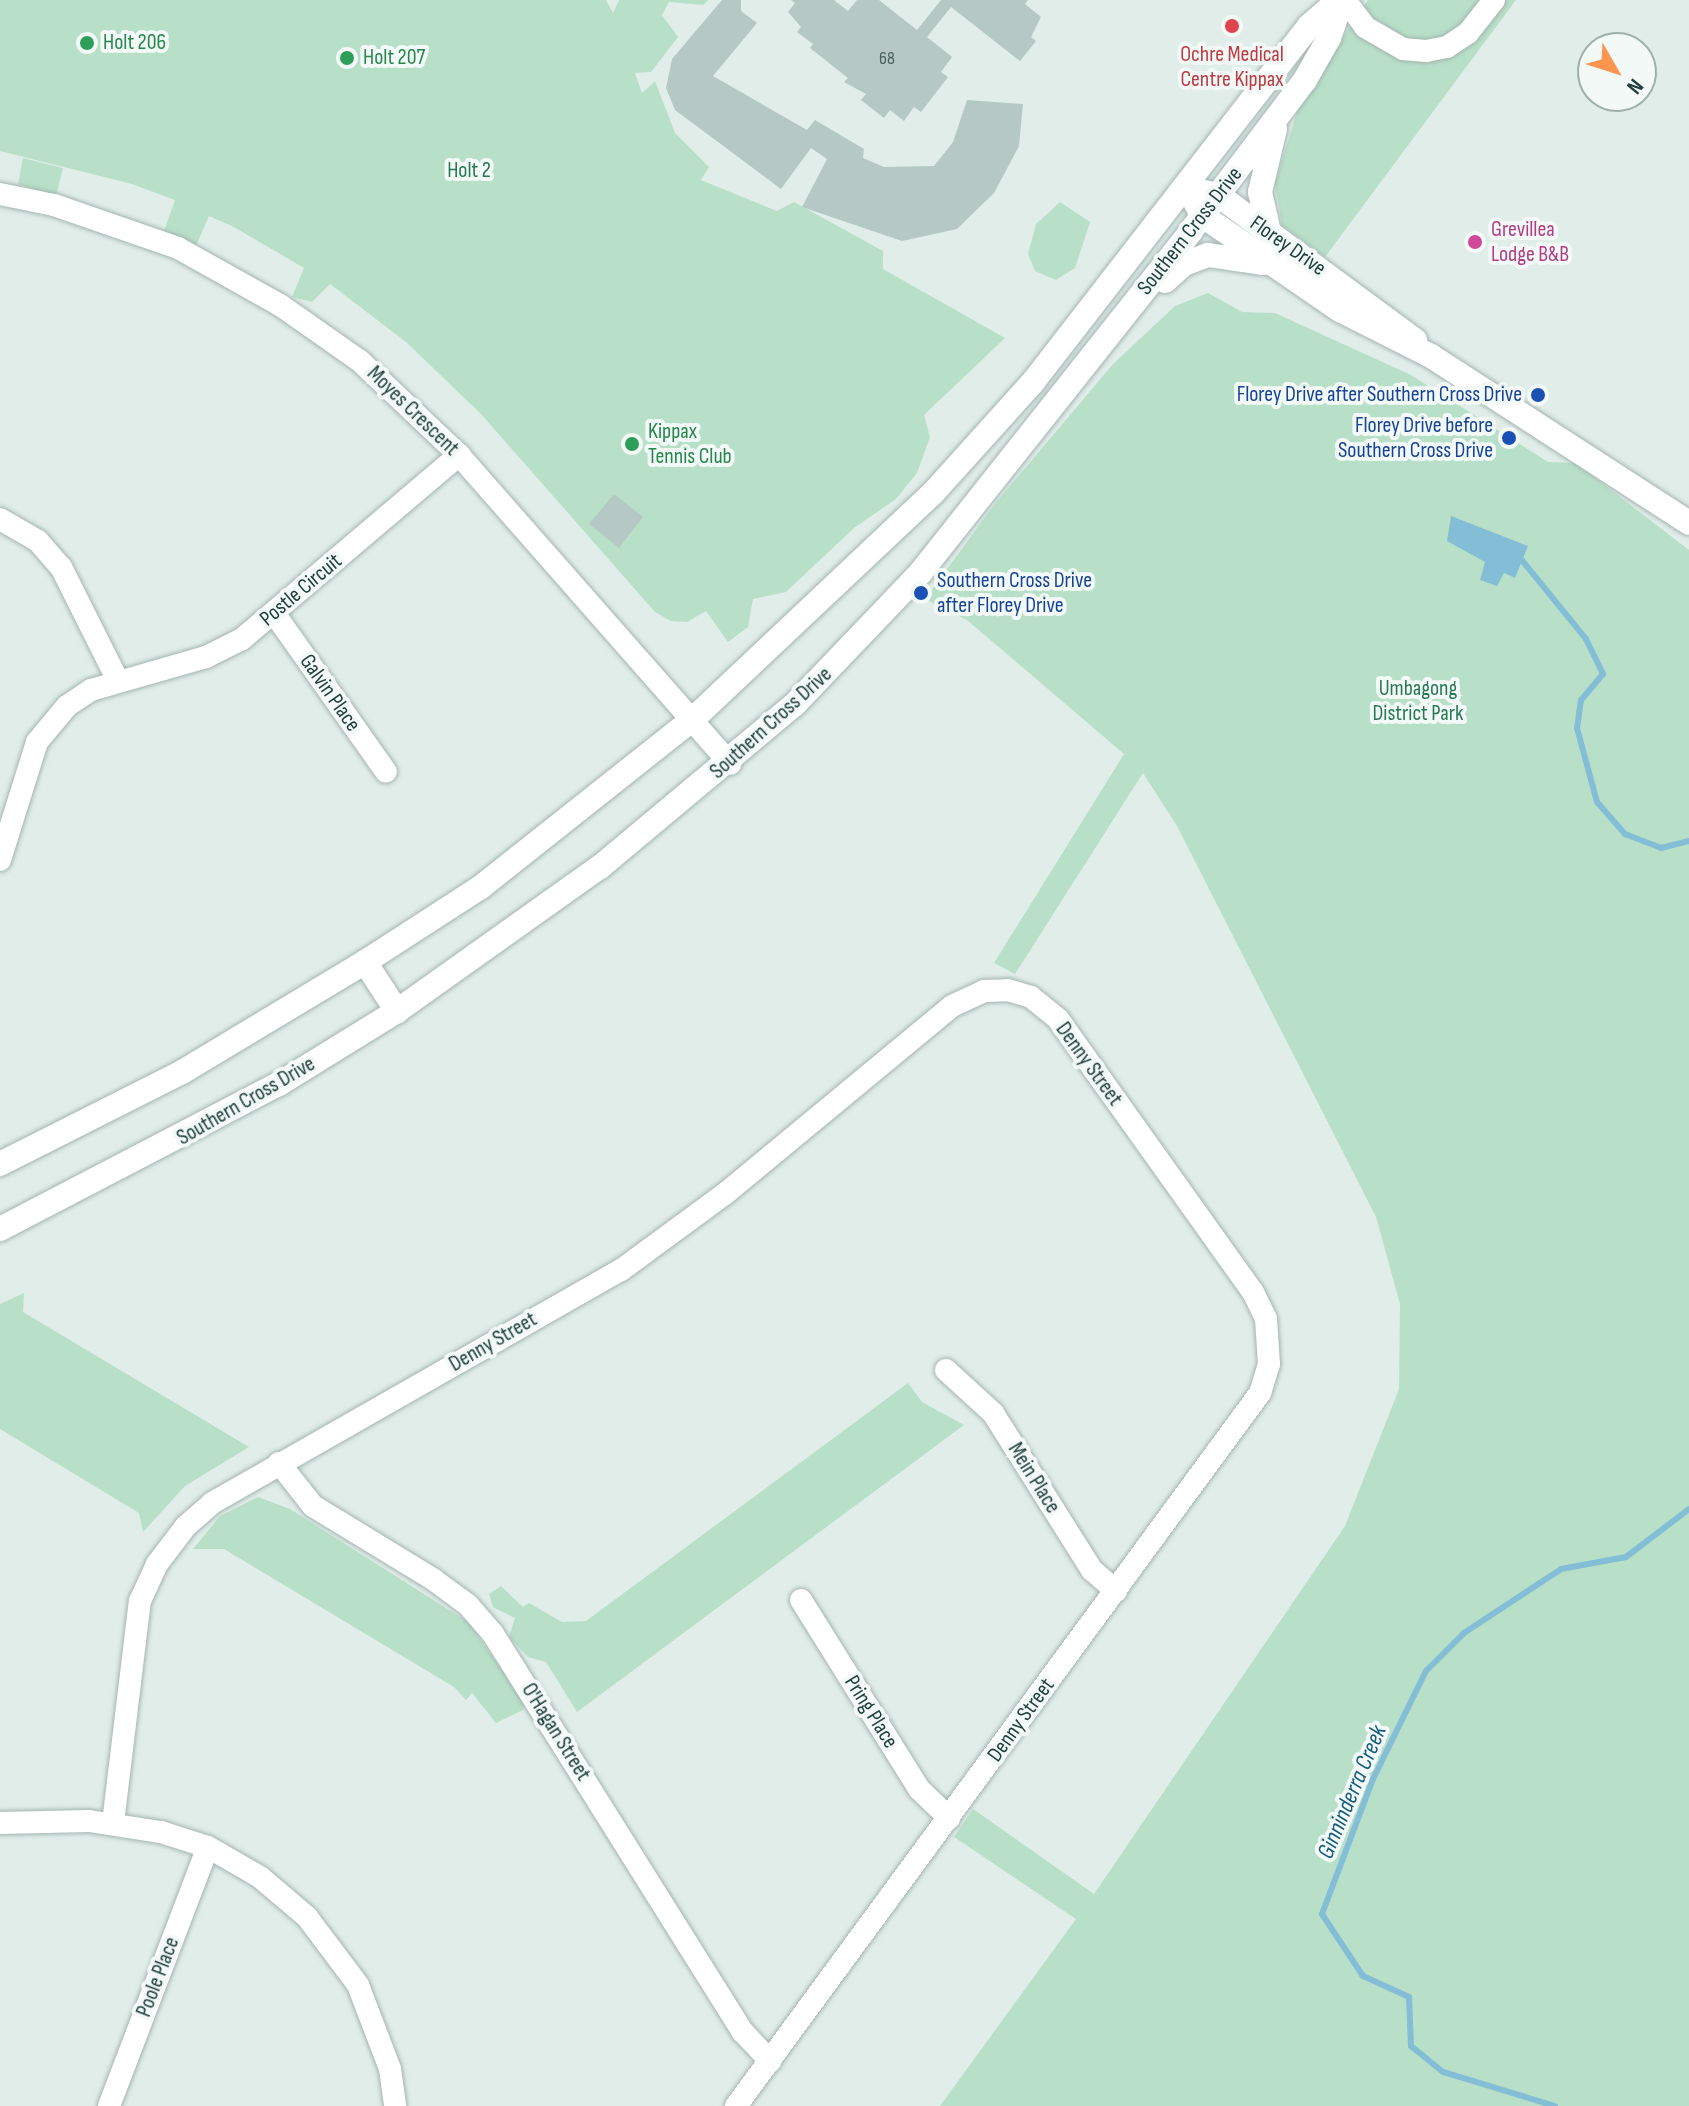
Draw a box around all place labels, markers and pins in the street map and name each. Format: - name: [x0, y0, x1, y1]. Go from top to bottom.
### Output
- marker: Ochre Medical Centre Kippax: [1221, 15, 1243, 37]
- place label: Holt 206: [103, 30, 166, 56]
- marker: Holt 206: [78, 34, 96, 52]
- place label: Ochre Medical Centre Kippax: [1180, 41, 1284, 92]
- place label: Holt 207: [363, 45, 425, 71]
- marker: Holt 207: [338, 49, 356, 67]
- place label: Grevillea Lodge B&B: [1491, 216, 1569, 268]
- marker: Grevillea Lodge B&B: [1466, 233, 1484, 251]
- place label: Florey Drive after Southern Cross Drive: [1237, 382, 1522, 408]
- marker: Florey Drive after Southern Cross Drive: [1529, 386, 1547, 404]
- place label: Florey Drive before Southern Cross Drive: [1338, 412, 1493, 464]
- place label: Kippax Tennis Club: [648, 418, 732, 470]
- marker: Florey Drive before Southern Cross Drive: [1500, 429, 1518, 447]
- marker: Kippax Tennis Club: [623, 435, 641, 453]
- place label: Southern Cross Drive after Florey Drive: [937, 567, 1092, 618]
- marker: Southern Cross Drive after Florey Drive: [912, 584, 930, 602]

